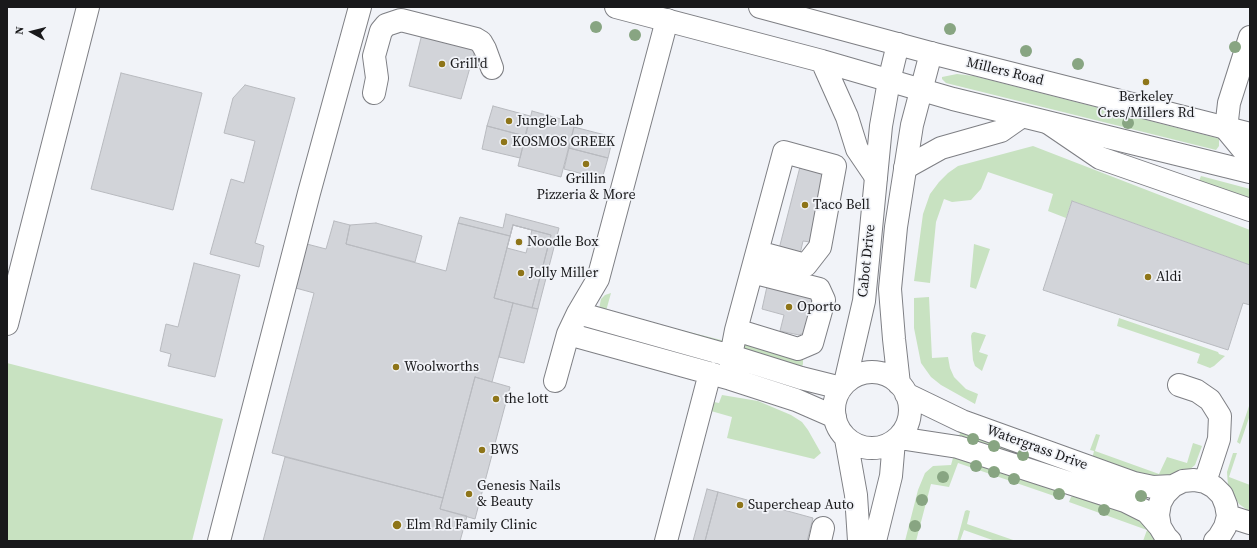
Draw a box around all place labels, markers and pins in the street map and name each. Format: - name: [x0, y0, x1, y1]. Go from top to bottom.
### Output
- place label: Grill'd: [450, 56, 488, 72]
- marker: Grill'd: [437, 59, 447, 69]
- marker: Berkeley Cres/Millers Rd: [1141, 77, 1151, 87]
- place label: Berkeley Cres/Millers Rd: [1098, 89, 1194, 122]
- place label: Jungle Lab: [517, 113, 584, 129]
- marker: Jungle Lab: [504, 116, 514, 126]
- place label: KOSMOS GREEK: [512, 134, 615, 150]
- marker: KOSMOS GREEK: [499, 137, 509, 147]
- marker: Grillin Pizzeria & More: [581, 159, 591, 169]
- place label: Grillin Pizzeria & More: [536, 171, 636, 204]
- place label: Taco Bell: [813, 197, 870, 213]
- marker: Taco Bell: [800, 200, 810, 210]
- place label: Noodle Box: [527, 234, 599, 250]
- marker: Noodle Box: [514, 237, 524, 247]
- place label: Jolly Miller: [529, 265, 598, 281]
- marker: Jolly Miller: [516, 268, 526, 278]
- place label: Aldi: [1156, 269, 1182, 285]
- marker: Aldi: [1143, 272, 1153, 282]
- place label: Oporto: [797, 299, 841, 315]
- marker: Oporto: [784, 302, 794, 312]
- place label: Woolworths: [404, 359, 479, 375]
- marker: Woolworths: [391, 362, 401, 372]
- place label: the lott: [504, 391, 548, 407]
- marker: the lott: [491, 394, 501, 404]
- place label: BWS: [490, 442, 519, 458]
- marker: BWS: [477, 445, 487, 455]
- place label: Genesis Nails & Beauty: [477, 478, 561, 510]
- marker: Genesis Nails & Beauty: [464, 489, 474, 499]
- place label: Supercheap Auto: [748, 497, 854, 513]
- marker: Supercheap Auto: [735, 500, 745, 510]
- place label: Elm Rd Family Clinic: [406, 517, 537, 533]
- marker: Elm Rd Family Clinic: [391, 519, 403, 531]

